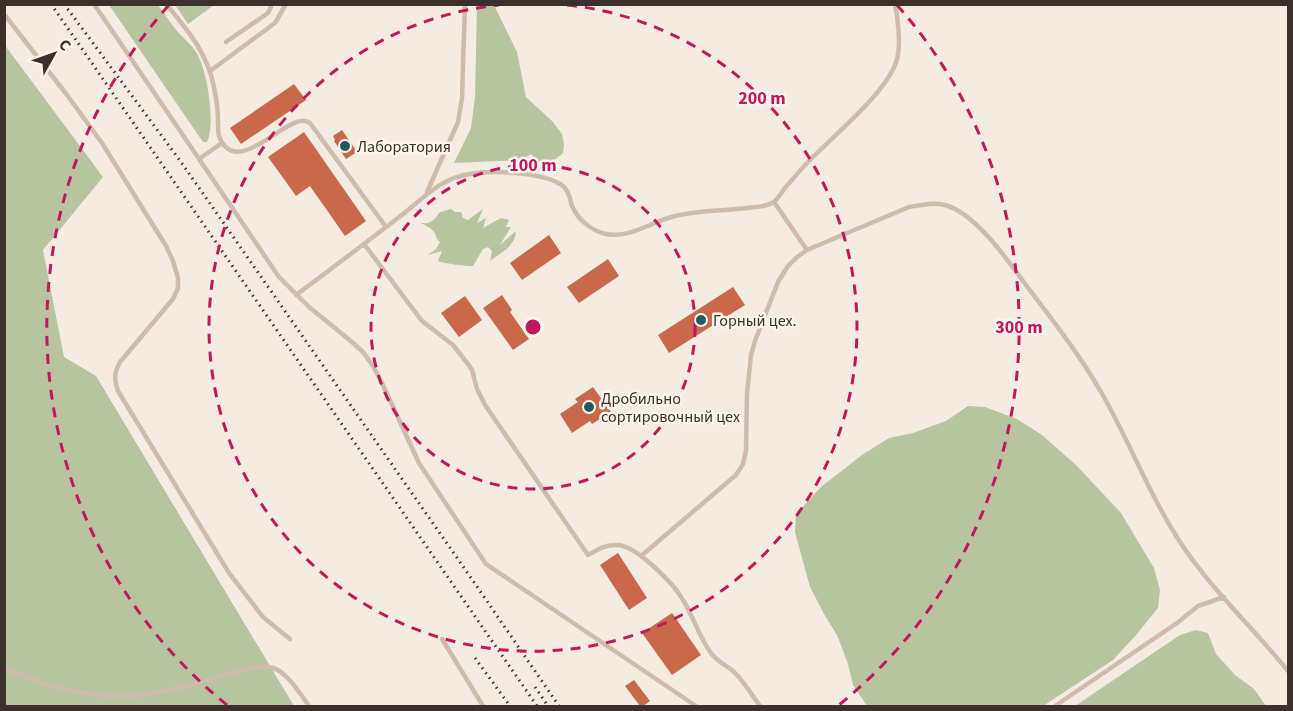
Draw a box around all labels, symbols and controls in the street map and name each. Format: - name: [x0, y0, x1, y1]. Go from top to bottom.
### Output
- north arrow: [24, 24, 84, 84]
- text: С: [53, 34, 76, 56]
- text: 200 m: [738, 86, 786, 111]
- place label: Лаборатория: [357, 136, 451, 158]
- marker: Лаборатория: [338, 139, 352, 153]
- text: 100 m: [509, 153, 557, 178]
- place label: Горный цех.: [713, 310, 797, 332]
- marker: Горный цех.: [694, 313, 708, 327]
- text: 300 m: [995, 315, 1043, 340]
- centre of rings: [523, 317, 543, 337]
- place label: Дробильно сортировочный цех: [601, 388, 740, 428]
- marker: Дробильно сортировочный цех: [582, 400, 596, 414]

